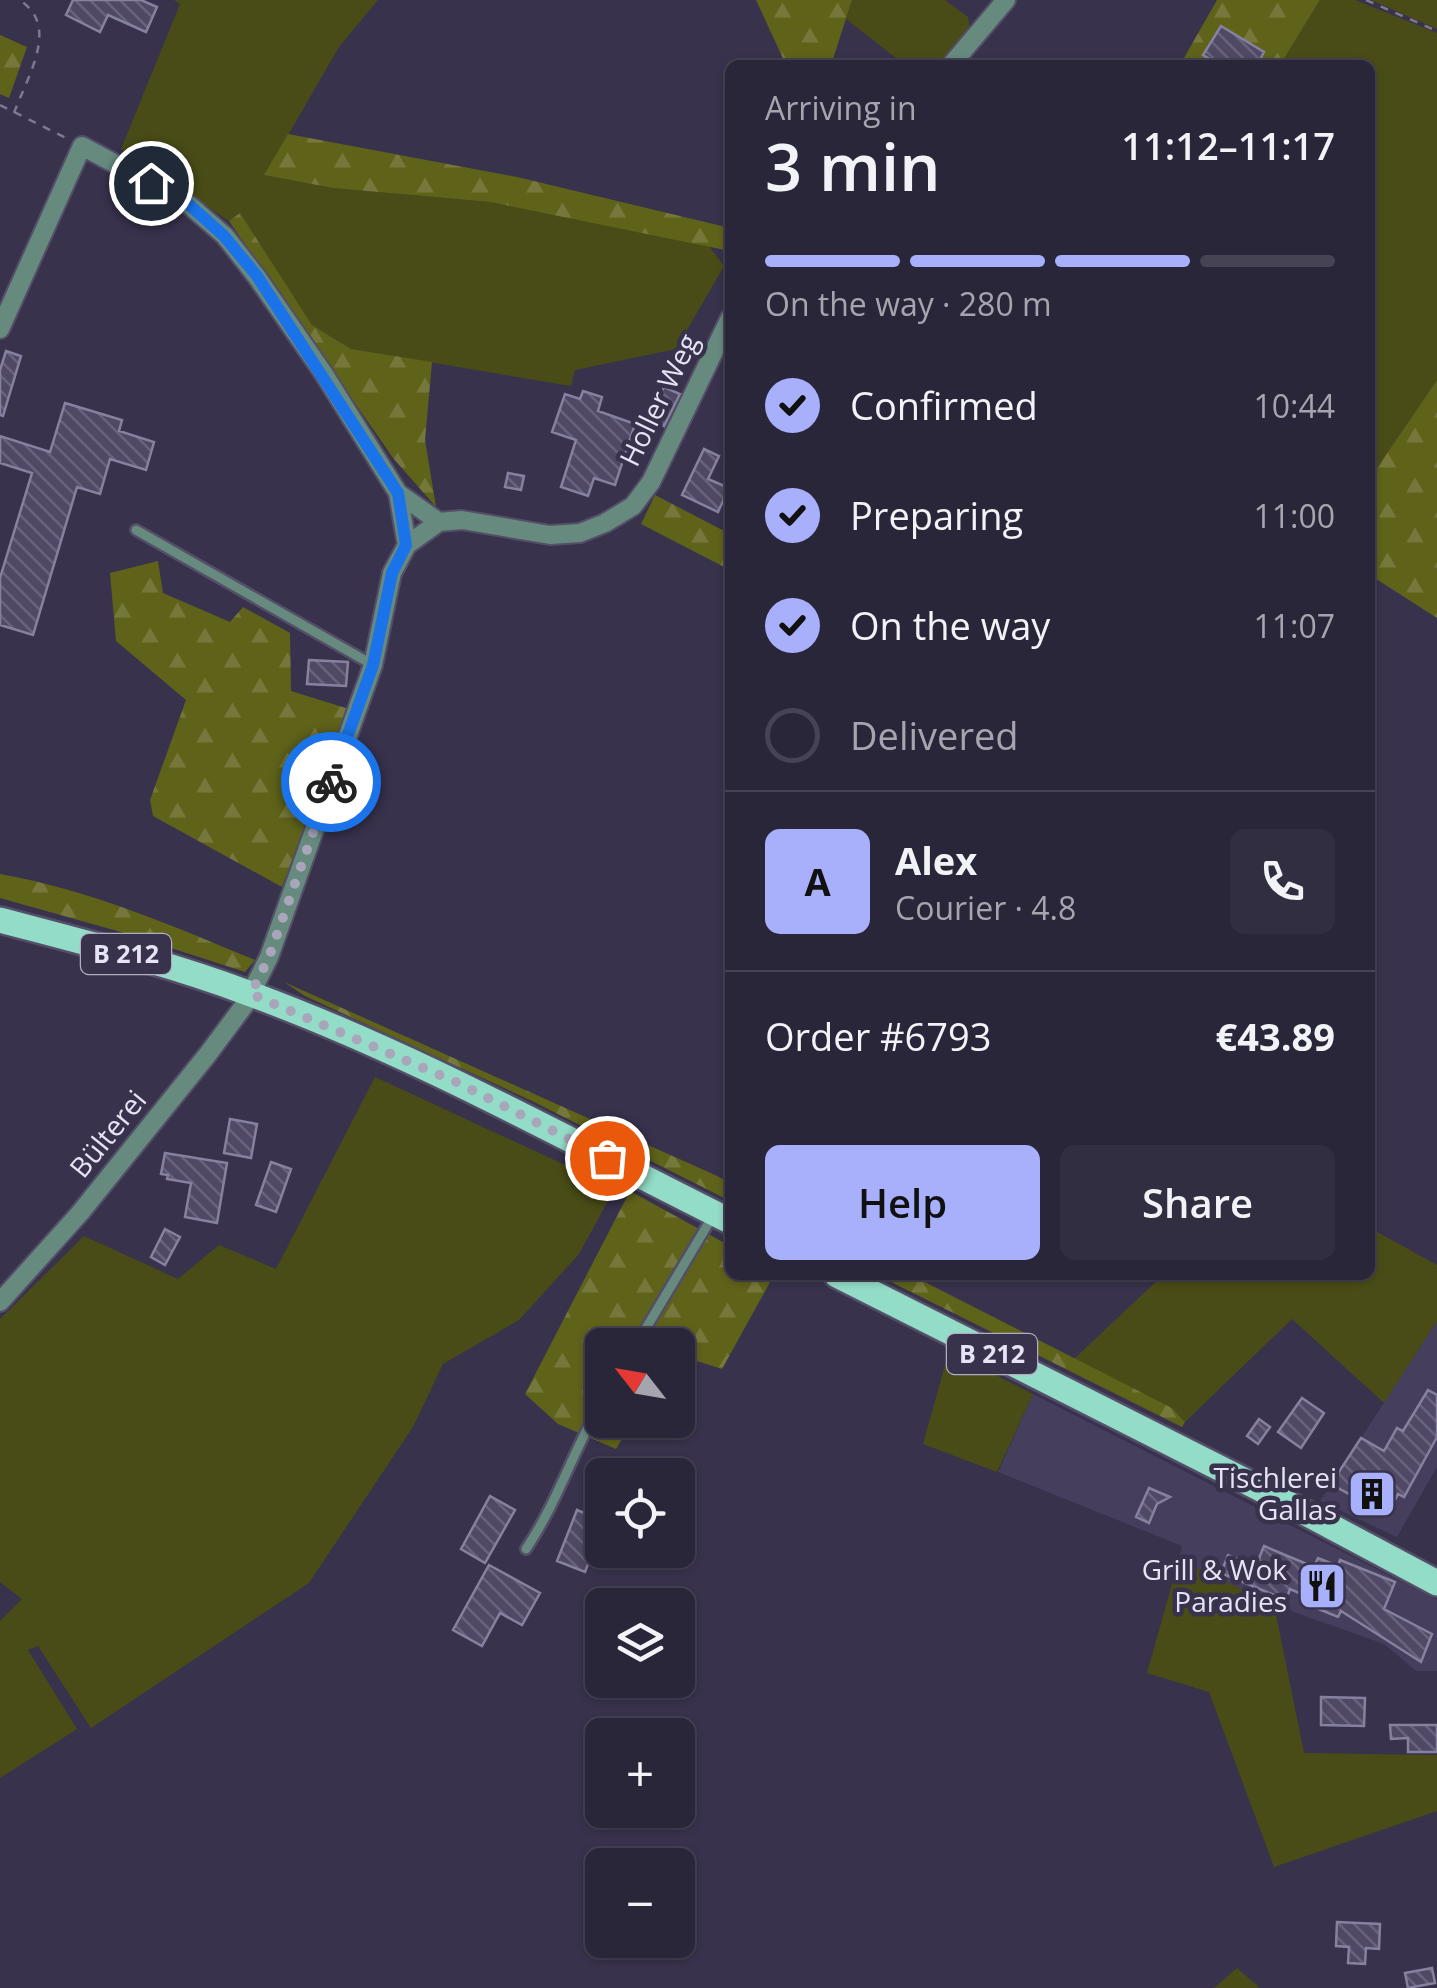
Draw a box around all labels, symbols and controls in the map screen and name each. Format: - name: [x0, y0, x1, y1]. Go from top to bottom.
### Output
- text: Arriving in: [765, 86, 917, 129]
- text: 11:12–11:17: [1121, 119, 1335, 171]
- text: 3 min: [765, 122, 940, 210]
- pin: [109, 141, 194, 226]
- icon: home: [124, 156, 179, 211]
- text: On the way · 280 m: [765, 282, 1052, 325]
- street label: Holler Weg: [610, 327, 706, 472]
- icon: check: [765, 378, 820, 433]
- text: Confirmed: [850, 379, 1038, 431]
- text: 10:44: [1253, 384, 1335, 427]
- icon: check: [765, 488, 820, 543]
- text: Preparing: [850, 489, 1023, 541]
- text: 11:00: [1253, 494, 1335, 537]
- icon: check: [765, 598, 820, 653]
- text: On the way: [850, 599, 1050, 651]
- text: 11:07: [1253, 604, 1335, 647]
- text: Delivered: [850, 709, 1019, 761]
- courier: [281, 732, 381, 832]
- icon: bike: [304, 755, 359, 810]
- button: phone: [1230, 829, 1335, 934]
- text: Alex: [895, 834, 977, 886]
- text: A: [804, 855, 831, 907]
- text: Courier · 4.8: [895, 886, 1076, 929]
- road number: B 212: [81, 934, 171, 974]
- text: Order #6793: [765, 1010, 992, 1062]
- text: €43.89: [1216, 1010, 1335, 1062]
- street label: Bülterei: [60, 1082, 154, 1185]
- pin: [565, 1116, 650, 1201]
- icon: bag: [580, 1131, 635, 1186]
- button: Help: [765, 1145, 1040, 1260]
- button: Share: [1060, 1145, 1335, 1260]
- north arrow: [585, 1328, 695, 1438]
- map controls: [585, 1328, 695, 1958]
- road number: B 212: [947, 1334, 1037, 1374]
- button: locate: [585, 1458, 695, 1568]
- place label: Tischlerei Gallas: [1214, 1458, 1337, 1528]
- building icon: Tischlerei Gallas: [1346, 1468, 1398, 1520]
- place label: Grill & Wok Paradies: [1142, 1550, 1287, 1620]
- restaurant icon: Grill & Wok Paradies: [1296, 1560, 1348, 1612]
- button: layers: [585, 1588, 695, 1698]
- button: +: [585, 1718, 695, 1828]
- button: −: [585, 1848, 695, 1958]

